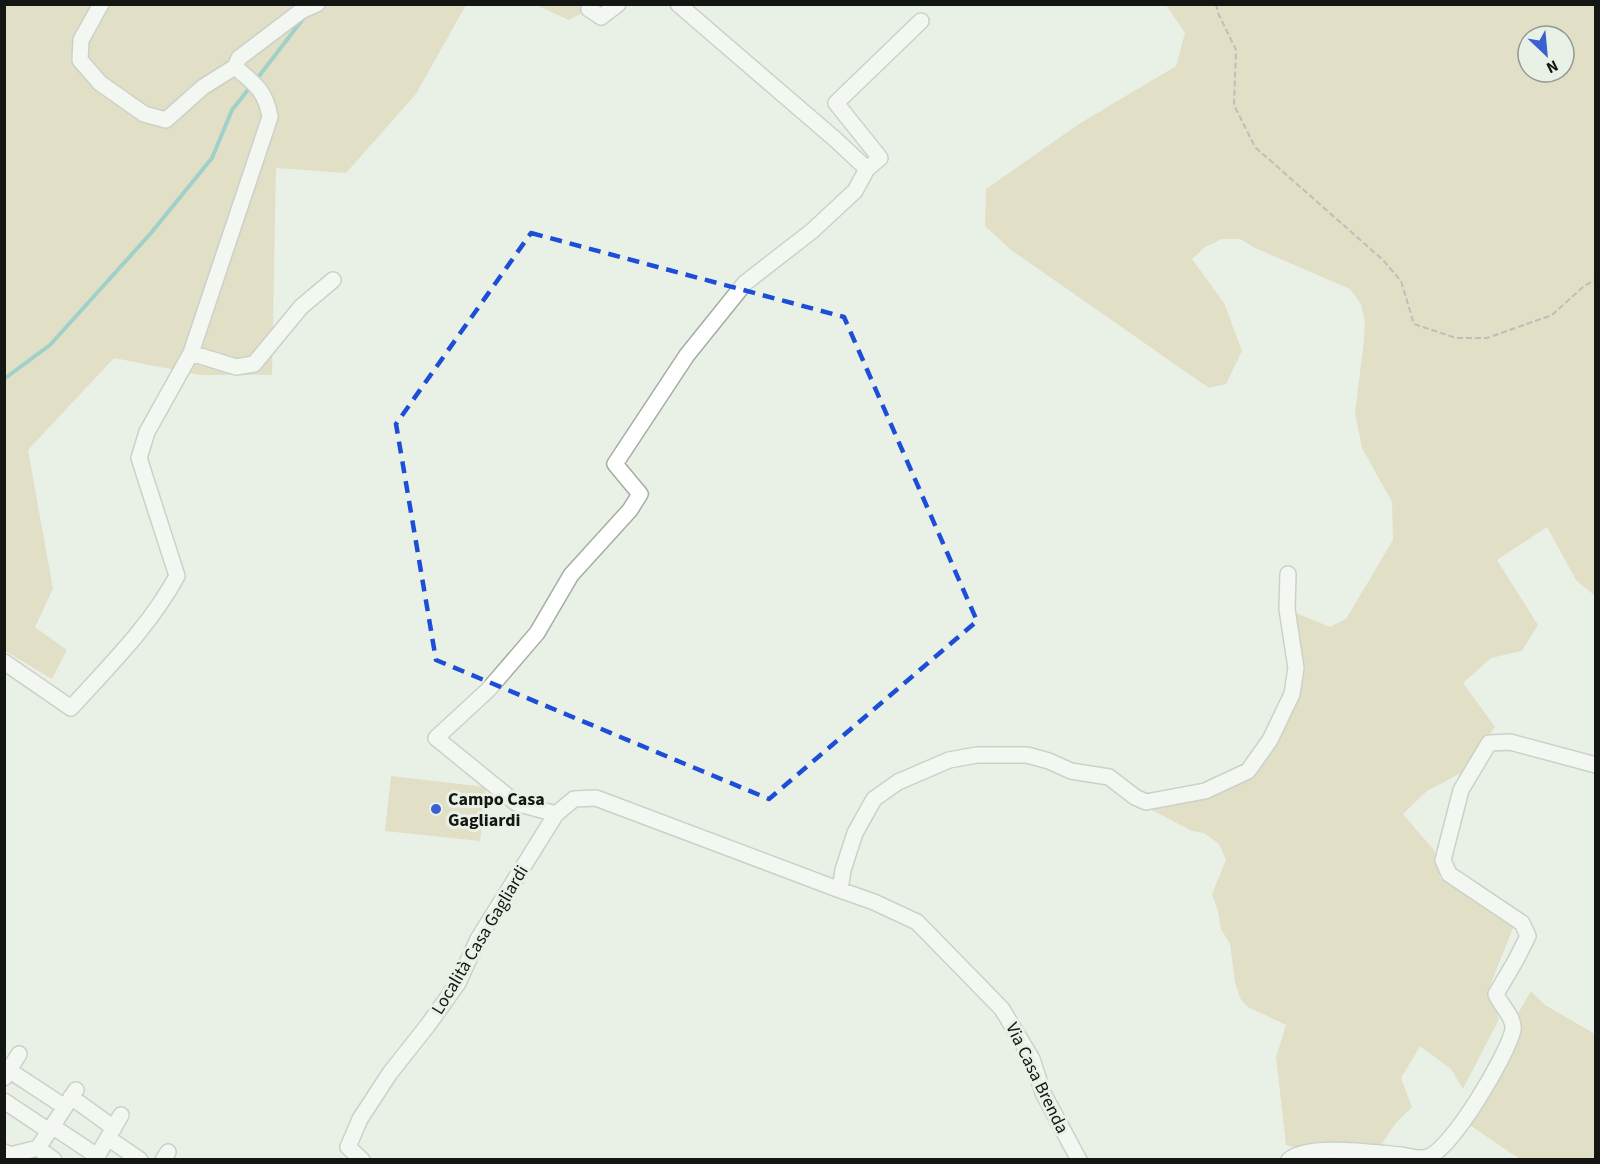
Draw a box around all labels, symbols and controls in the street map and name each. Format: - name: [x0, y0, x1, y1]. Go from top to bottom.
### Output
- north arrow: [1516, 24, 1576, 84]
- text: N: [1543, 54, 1562, 79]
- place label: Campo Casa Gagliardi: [448, 787, 545, 833]
- marker: Campo Casa Gagliardi: [429, 802, 443, 816]
- street label: Località Casa Gagliardi: [425, 861, 535, 1019]
- street label: Via Casa Brenda: [999, 1018, 1075, 1138]

